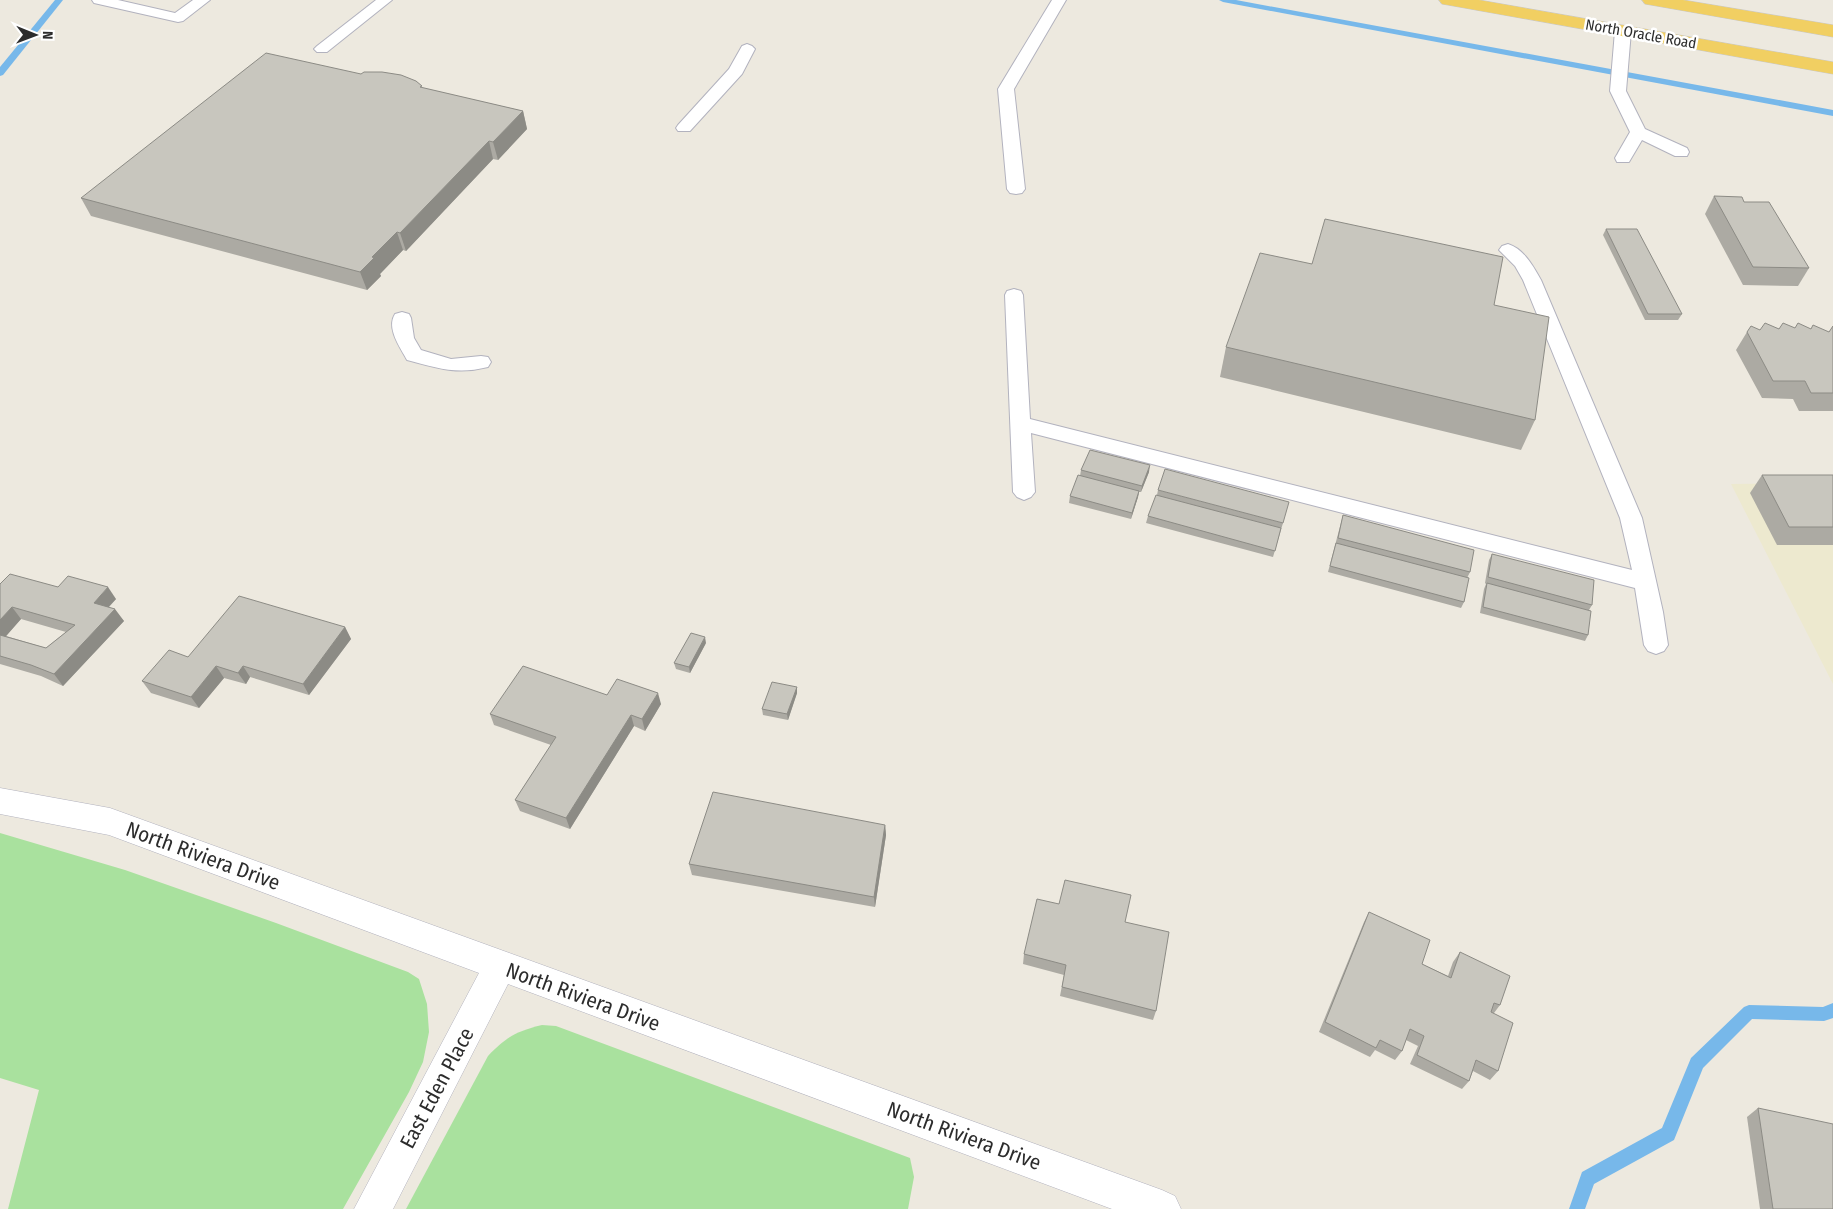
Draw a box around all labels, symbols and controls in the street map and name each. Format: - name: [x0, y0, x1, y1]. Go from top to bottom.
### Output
- north arrow: [10, 10, 60, 60]
- street label: North Oracle Road: [1584, 15, 1698, 53]
- text: N: [39, 31, 56, 40]
- street label: North Riviera Drive: [122, 816, 284, 896]
- street label: North Riviera Drive: [502, 957, 664, 1037]
- street label: East Eden Place: [394, 1023, 480, 1153]
- street label: North Riviera Drive: [883, 1096, 1045, 1176]

